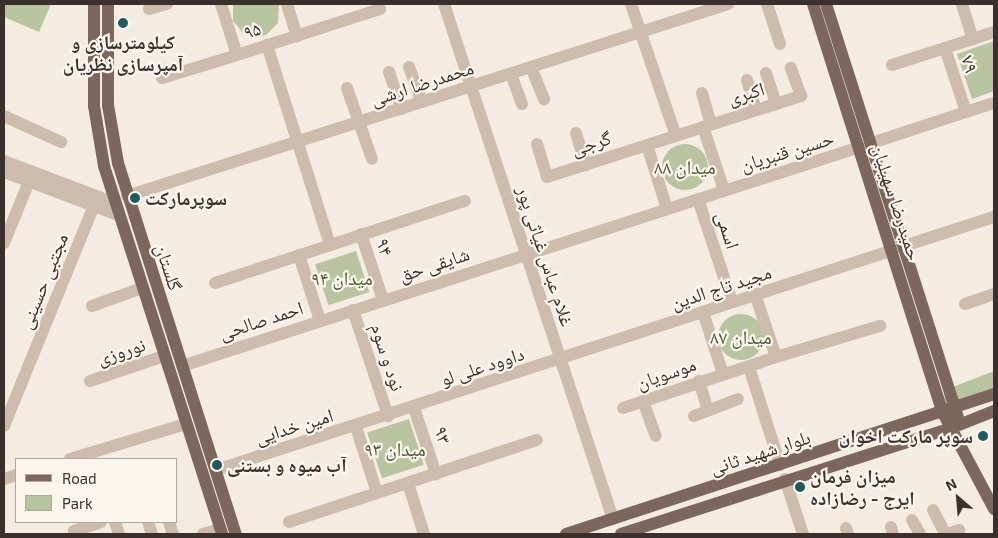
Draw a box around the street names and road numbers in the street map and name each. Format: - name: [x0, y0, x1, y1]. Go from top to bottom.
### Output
- street label: ۹۵: [241, 17, 263, 43]
- street label: ۷۹: [957, 52, 983, 76]
- street label: محمدرضا ارشی: [368, 56, 476, 110]
- street label: اکبری: [725, 77, 767, 109]
- street label: گرجی: [568, 126, 614, 160]
- street label: حسین قنبریان: [738, 126, 836, 176]
- street label: حمیدرضا سهیلیان: [867, 141, 927, 263]
- street label: غلام عباس غیاثی ‌پور: [513, 183, 579, 329]
- street label: اسمی: [711, 208, 745, 252]
- street label: مجتبی حسینی: [13, 230, 73, 332]
- street label: ۹۴: [372, 235, 398, 259]
- street label: گلستان: [151, 241, 187, 293]
- street label: شایقی حق: [396, 242, 472, 286]
- street label: مجید تاج الدین: [668, 260, 774, 314]
- street label: احمد صالحی: [216, 296, 306, 344]
- street label: نود و سوم: [366, 320, 410, 394]
- street label: نوروزی: [94, 333, 148, 369]
- street label: داوود علی لو: [437, 342, 527, 390]
- street label: موسویان: [633, 352, 699, 394]
- street label: امین خدایی: [252, 403, 336, 449]
- street label: ۹۳: [430, 423, 456, 447]
- street label: بلوار شهید ثانی: [707, 425, 813, 479]

